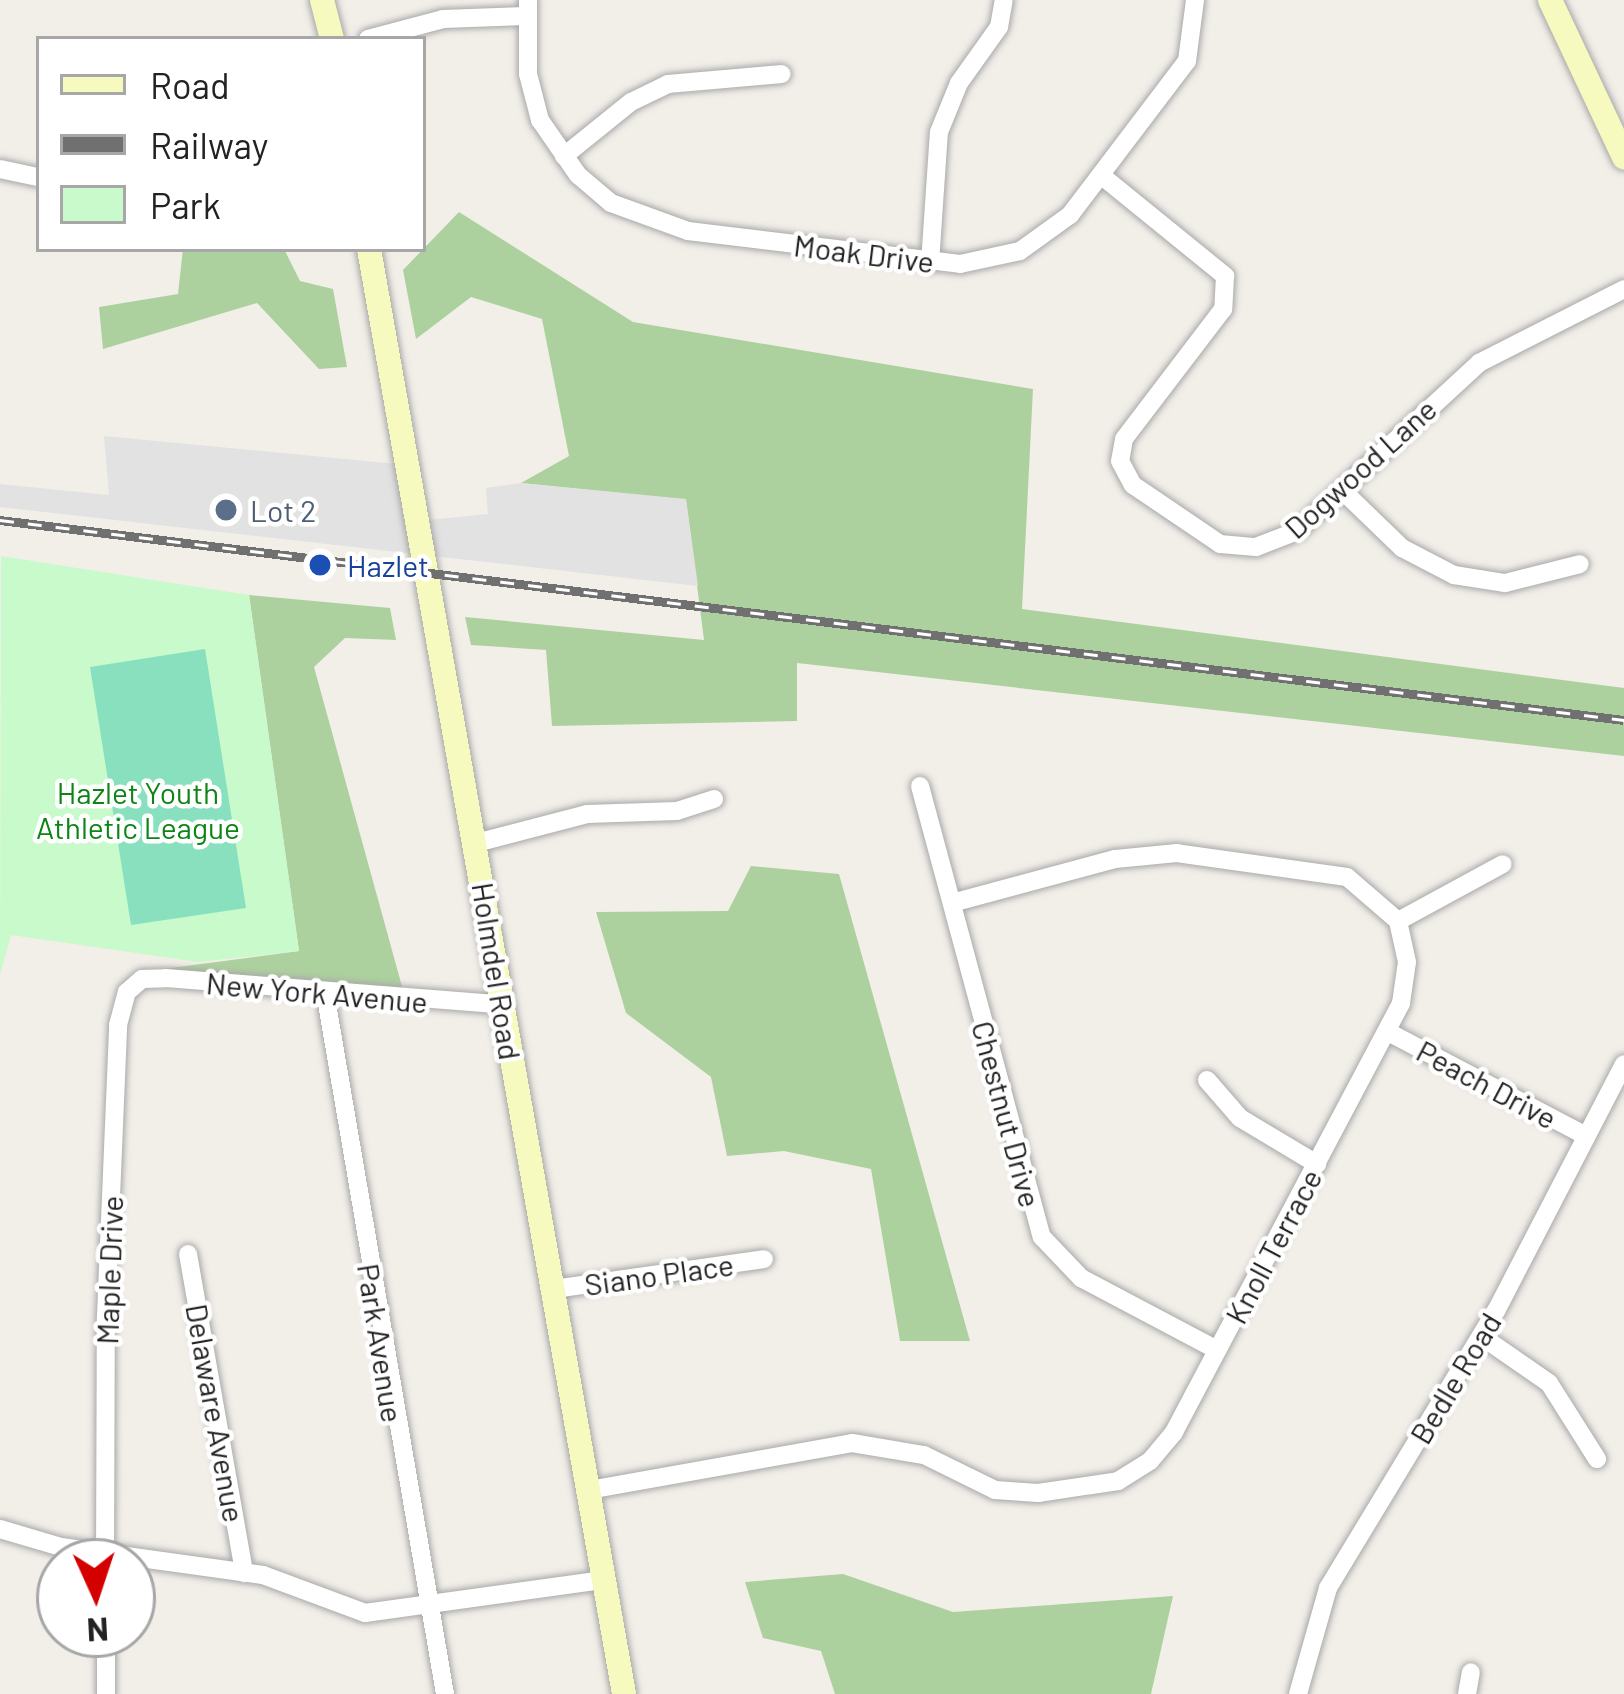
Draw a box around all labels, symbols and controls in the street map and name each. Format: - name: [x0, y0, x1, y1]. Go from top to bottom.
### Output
- legend: [36, 36, 426, 252]
- text: Road: [150, 63, 230, 106]
- text: Railway: [150, 123, 268, 166]
- text: Park: [150, 183, 221, 226]
- street label: Moak Drive: [792, 227, 936, 279]
- street label: Dogwood Lane: [1277, 391, 1443, 545]
- place label: Lot 2: [250, 492, 316, 528]
- marker: Lot 2: [213, 497, 239, 523]
- place label: Hazlet: [347, 547, 429, 583]
- marker: Hazlet: [304, 549, 336, 581]
- park label: Hazlet Youth Athletic League: [36, 774, 240, 844]
- street label: Holmdel Road: [465, 880, 529, 1062]
- street label: New York Avenue: [205, 964, 429, 1020]
- street label: Chestnut Drive: [965, 1017, 1049, 1211]
- street label: Peach Drive: [1411, 1032, 1563, 1136]
- street label: Knoll Terrace: [1217, 1162, 1329, 1330]
- street label: Maple Drive: [88, 1195, 130, 1345]
- street label: Siano Place: [582, 1246, 736, 1302]
- street label: Park Avenue: [351, 1261, 411, 1425]
- street label: Delaware Avenue: [179, 1301, 253, 1525]
- street label: Bedle Road: [1402, 1306, 1508, 1450]
- north arrow: [36, 1538, 156, 1658]
- text: N: [86, 1610, 110, 1652]

